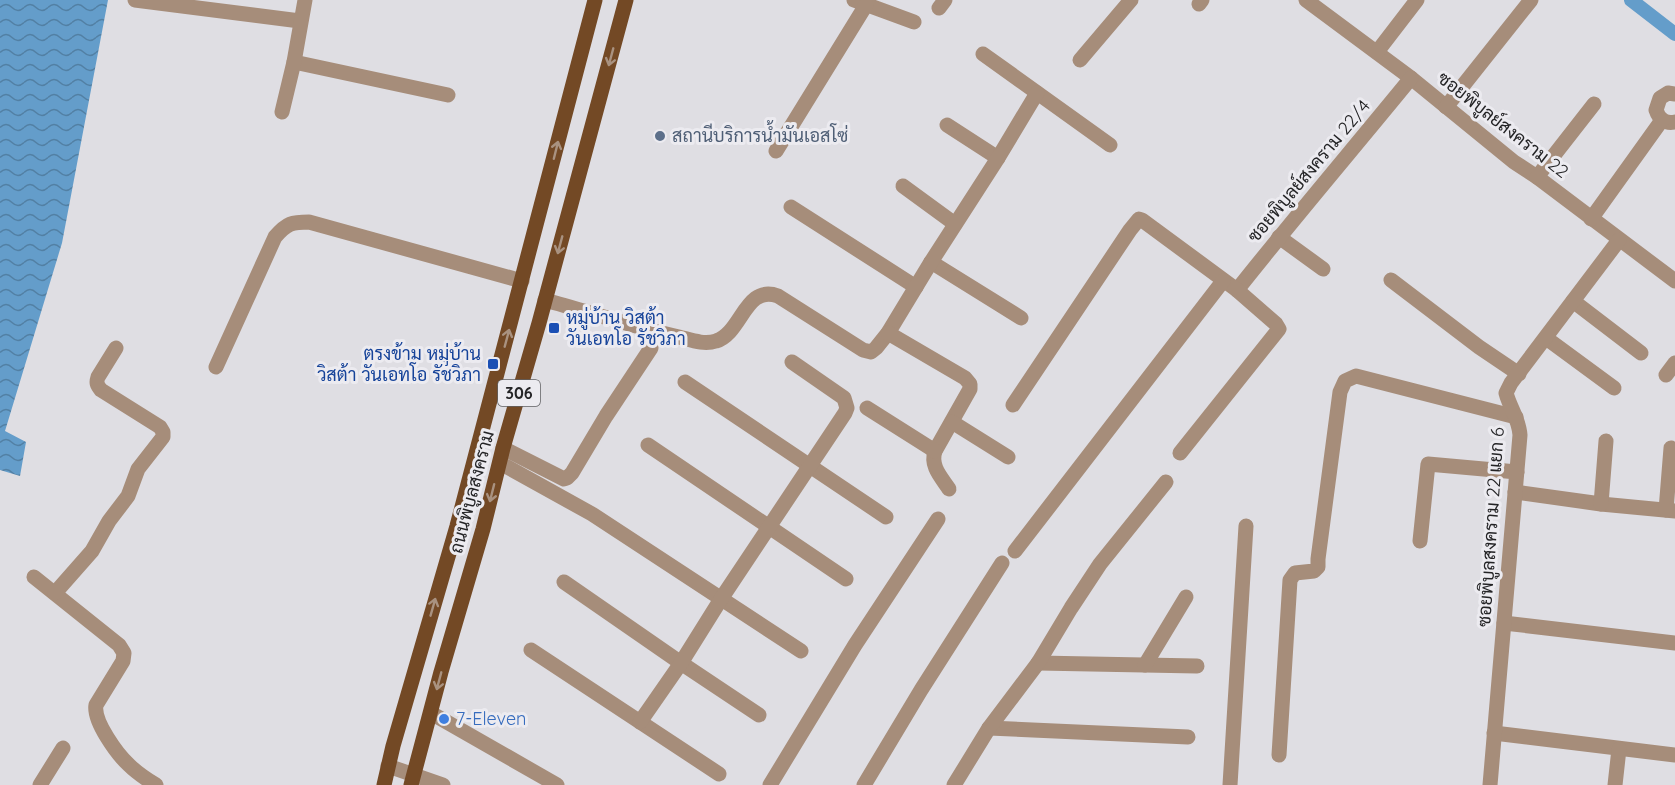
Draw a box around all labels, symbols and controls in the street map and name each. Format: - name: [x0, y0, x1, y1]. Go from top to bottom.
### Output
- one-way arrow: [605, 47, 617, 66]
- street label: ซอยพิบูลย์สงคราม 22: [1432, 65, 1574, 185]
- street label: ซอยพิบูลย์สงคราม 22/4: [1242, 94, 1376, 248]
- place label: สถานีบริการน้ำมันเอสโซ่: [672, 120, 848, 147]
- marker: สถานีบริการน้ำมันเอสโซ่: [653, 129, 667, 143]
- one-way arrow: [551, 140, 563, 159]
- one-way arrow: [554, 235, 565, 254]
- place label: หมู่บ้าน วิสต้า วันเอทโอ รัชวิภา: [566, 306, 686, 350]
- marker: หมู่บ้าน วิสต้า วันเอทโอ รัชวิภา: [547, 321, 561, 335]
- one-way arrow: [502, 329, 513, 348]
- place label: ตรงข้าม หมู่บ้าน วิสต้า วันเอทโอ รัชวิภา: [316, 342, 481, 386]
- marker: ตรงข้าม หมู่บ้าน วิสต้า วันเอทโอ รัชวิภา: [486, 357, 500, 371]
- road number: 306: [498, 380, 540, 406]
- street label: ซอยพิบูลสงคราม 22 แยก 6: [1472, 426, 1511, 628]
- street label: ถนนพิบูลสงคราม: [444, 428, 501, 556]
- one-way arrow: [486, 484, 497, 503]
- one-way arrow: [428, 598, 439, 617]
- one-way arrow: [432, 671, 444, 690]
- place label: 7-Eleven: [456, 707, 527, 730]
- marker: 7-Eleven: [437, 712, 451, 726]

